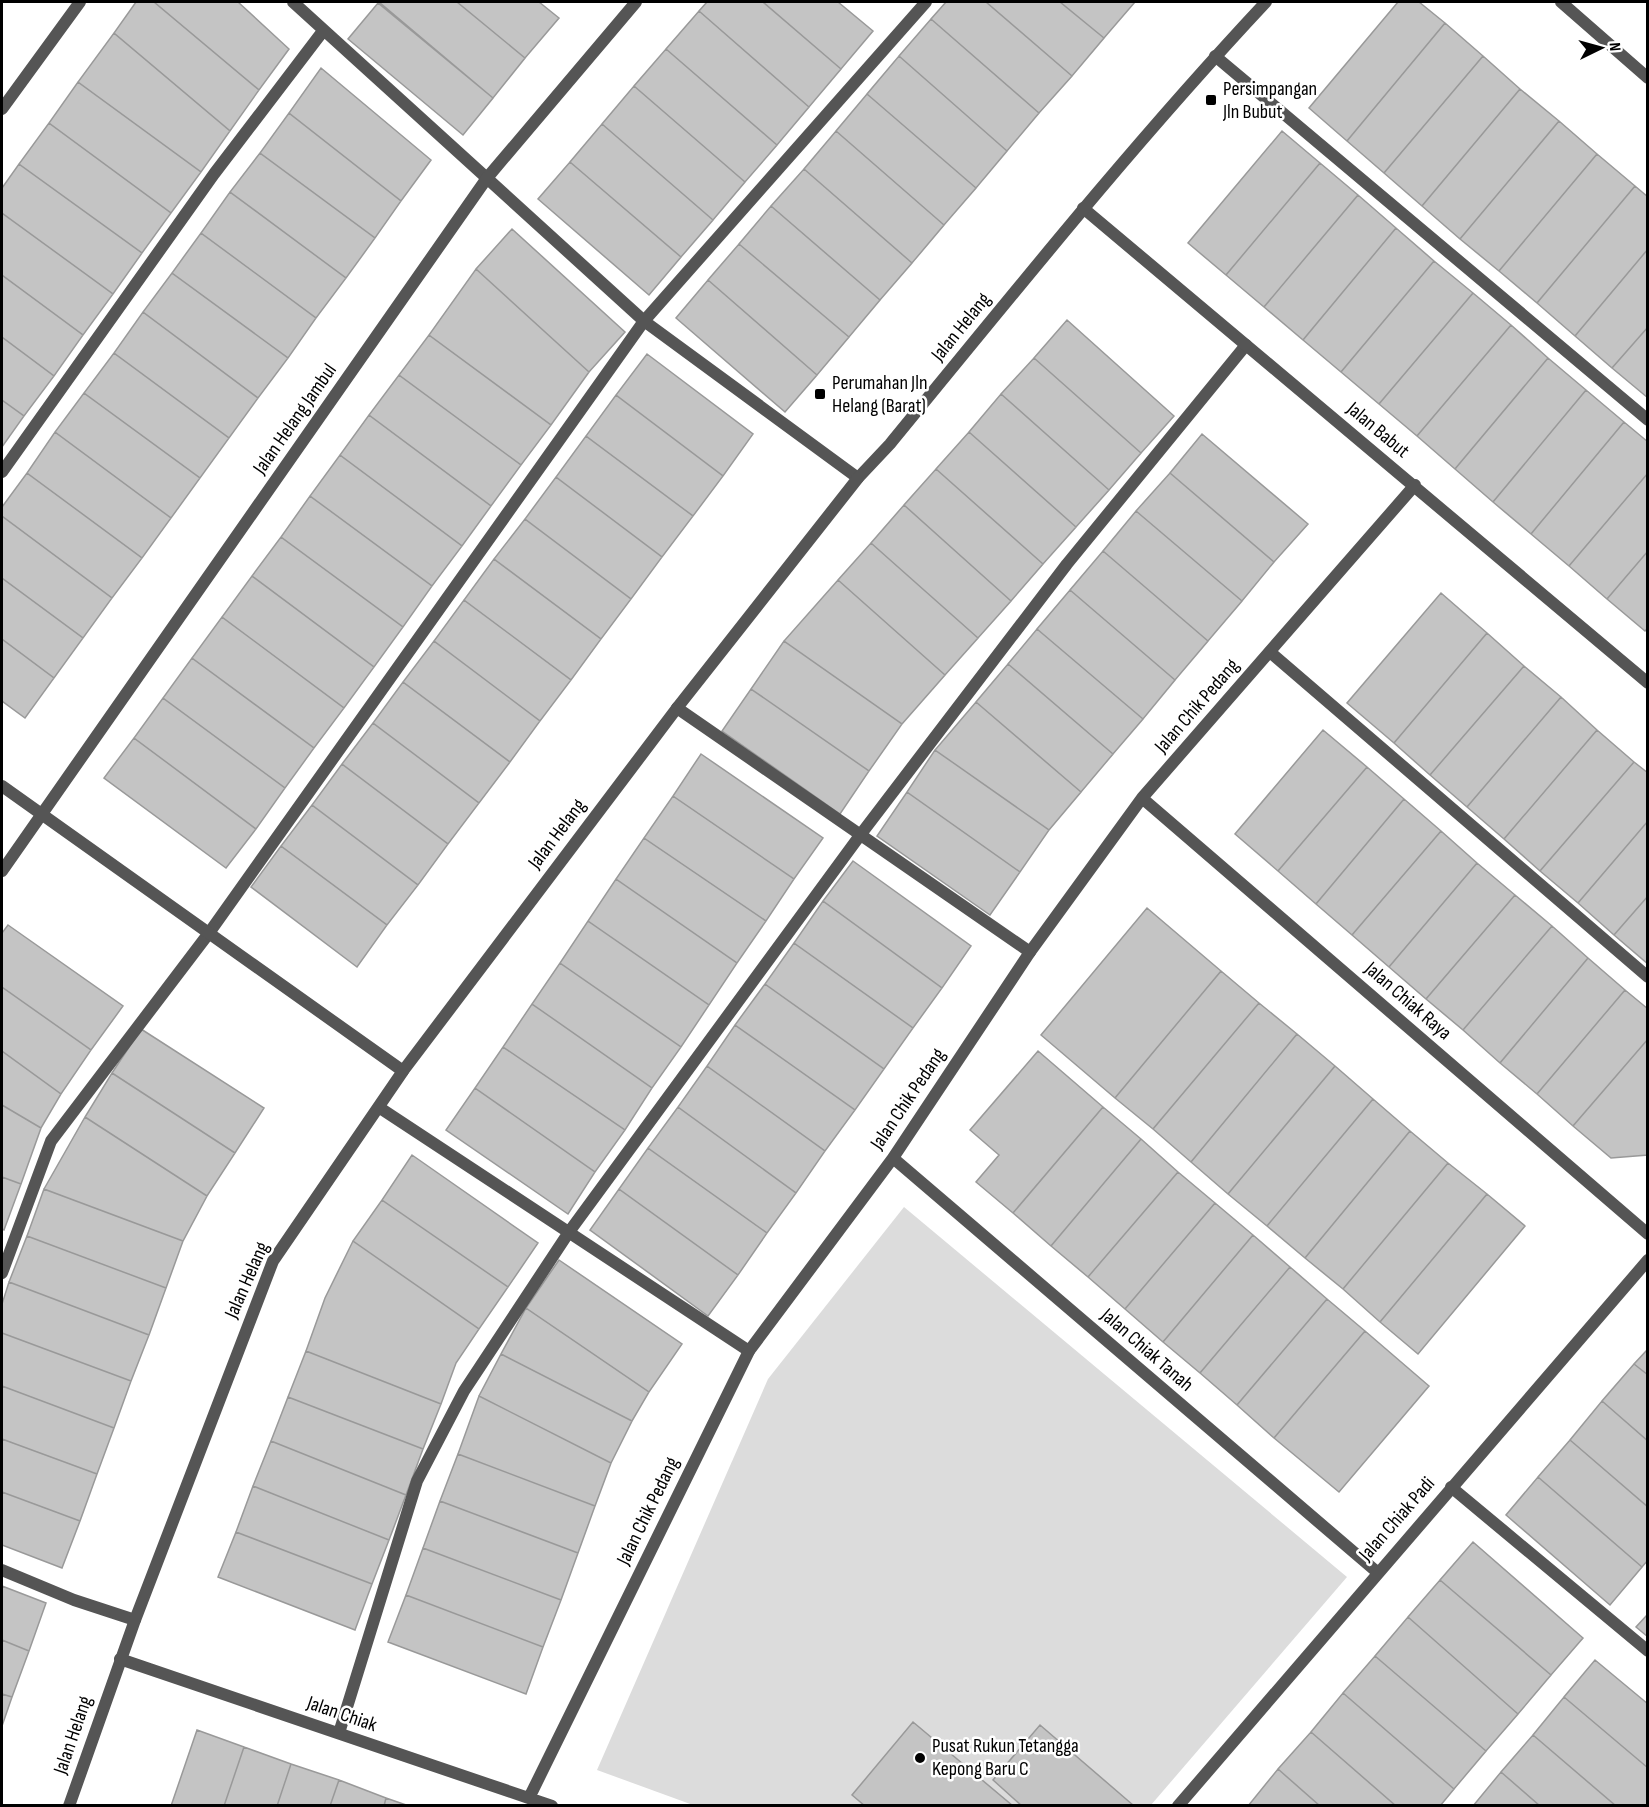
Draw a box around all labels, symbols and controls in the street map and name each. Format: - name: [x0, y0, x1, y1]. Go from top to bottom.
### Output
- north arrow: [1571, 18, 1631, 78]
- text: N: [1605, 42, 1624, 52]
- place label: Persimpangan Jln Bubut: [1222, 77, 1317, 124]
- marker: Persimpangan Jln Bubut: [1204, 93, 1218, 107]
- street label: Jalan Helang: [926, 288, 996, 367]
- street label: Jalan Helang Jambul: [248, 359, 342, 480]
- place label: Perumahan Jln Helang (Barat): [832, 371, 928, 418]
- marker: Perumahan Jln Helang (Barat): [813, 387, 827, 401]
- street label: Jalan Babut: [1341, 396, 1414, 463]
- street label: Jalan Chik Pedang: [1149, 654, 1244, 759]
- street label: Jalan Helang: [522, 794, 591, 874]
- street label: Jalan Chiak Raya: [1359, 956, 1456, 1045]
- street label: Jalan Chik Pedang: [865, 1044, 951, 1155]
- street label: Jalan Helang: [219, 1238, 274, 1323]
- street label: Jalan Chiak Tanah: [1095, 1303, 1198, 1397]
- street label: Jalan Chik Pedang: [611, 1453, 684, 1570]
- street label: Jalan Chiak Padi: [1353, 1472, 1440, 1567]
- street label: Jalan Chiak: [303, 1691, 380, 1737]
- street label: Jalan Helang: [48, 1693, 98, 1778]
- place label: Pusat Rukun Tetangga Kepong Baru C: [932, 1734, 1079, 1781]
- marker: Pusat Rukun Tetangga Kepong Baru C: [913, 1751, 927, 1765]

